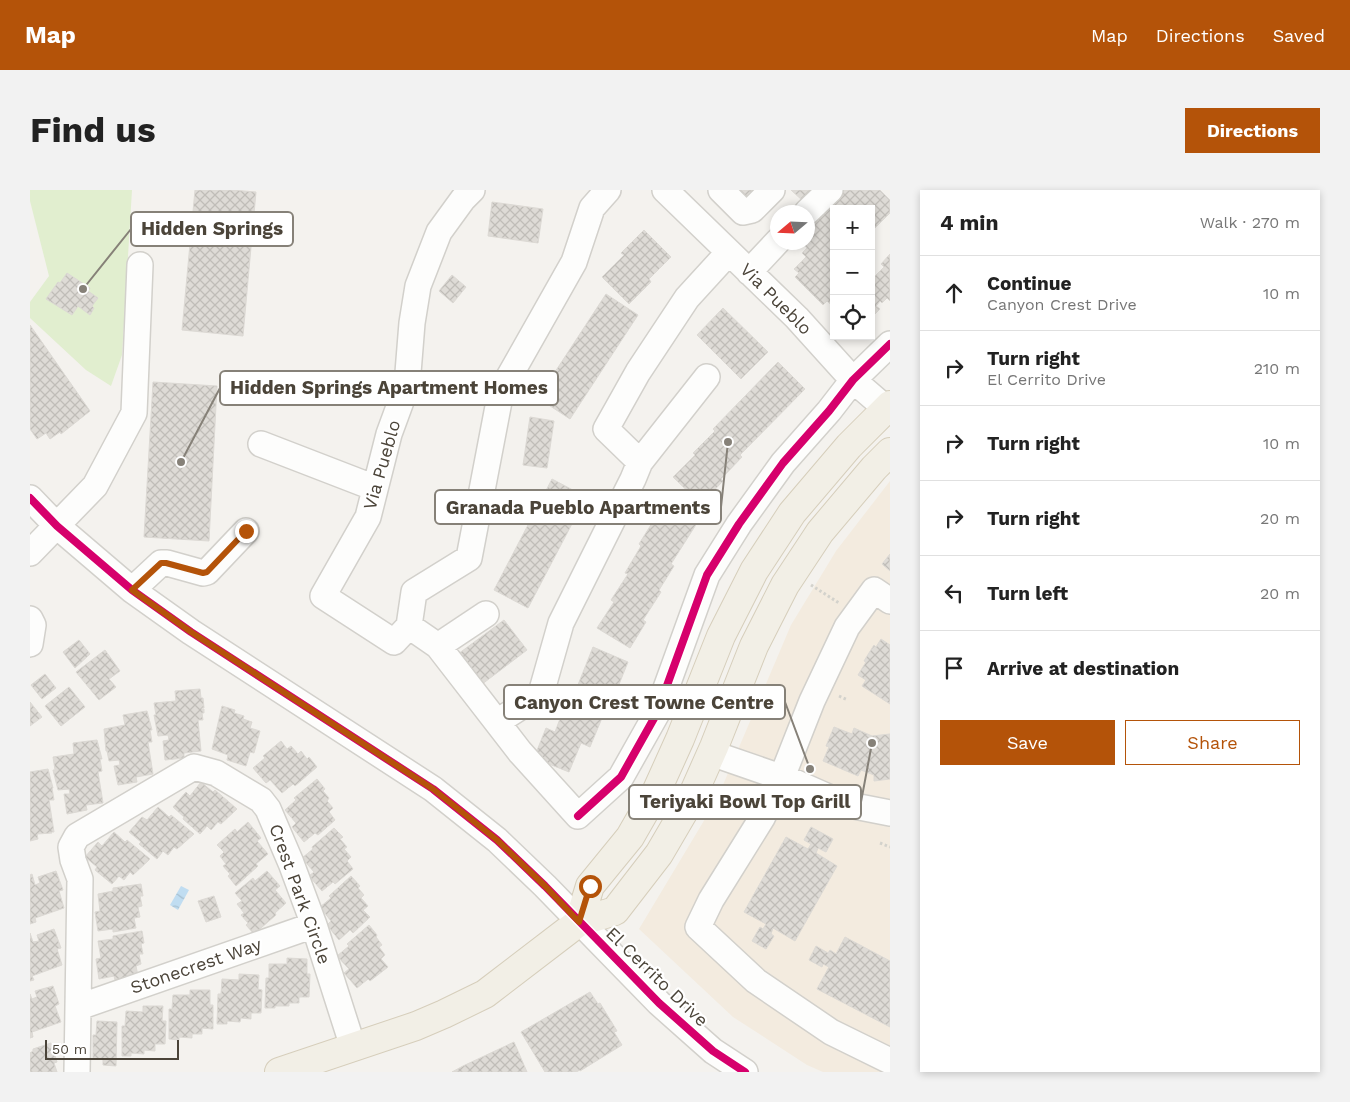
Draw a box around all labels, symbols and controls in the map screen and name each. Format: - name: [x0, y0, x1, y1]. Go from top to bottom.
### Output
- text: Map: [25, 21, 76, 49]
- text: Map: [1091, 25, 1128, 46]
- text: Directions: [1156, 25, 1245, 46]
- text: Saved: [1273, 25, 1325, 46]
- button: Directions: [1185, 108, 1320, 153]
- text: Find us: [30, 109, 156, 151]
- north arrow: [770, 205, 815, 250]
- map controls: [830, 205, 875, 340]
- button: +: [830, 205, 875, 250]
- text: 4 min: [940, 210, 998, 235]
- callout: Hidden Springs: [131, 212, 293, 246]
- text: Walk · 270 m: [1200, 213, 1300, 232]
- text: Hidden Springs: [141, 217, 283, 240]
- button: −: [830, 250, 875, 295]
- street label: Via Pueblo: [736, 259, 816, 339]
- text: Continue: [987, 272, 1071, 295]
- icon: ahead: [940, 279, 968, 307]
- text: 10 m: [1263, 284, 1300, 303]
- button: locate: [830, 295, 875, 340]
- text: Canyon Crest Drive: [987, 295, 1137, 314]
- text: Turn right: [987, 347, 1080, 370]
- icon: right: [940, 354, 968, 382]
- text: 210 m: [1254, 359, 1300, 378]
- text: El Cerrito Drive: [987, 370, 1106, 389]
- callout: Hidden Springs Apartment Homes: [220, 371, 558, 405]
- text: Hidden Springs Apartment Homes: [230, 376, 548, 399]
- street label: Via Pueblo: [359, 418, 404, 512]
- icon: right: [940, 429, 968, 457]
- text: Turn right: [987, 432, 1080, 455]
- text: 10 m: [1263, 434, 1300, 453]
- callout: Granada Pueblo Apartments: [435, 490, 721, 524]
- text: Granada Pueblo Apartments: [446, 496, 710, 519]
- icon: right: [940, 504, 968, 532]
- text: Turn right: [987, 507, 1080, 530]
- text: 20 m: [1260, 509, 1300, 528]
- route end: [235, 520, 258, 543]
- icon: left: [940, 579, 968, 607]
- text: Turn left: [987, 582, 1068, 605]
- text: 20 m: [1260, 584, 1300, 603]
- icon: arrive: [940, 654, 968, 682]
- text: Arrive at destination: [987, 657, 1179, 680]
- callout: Canyon Crest Towne Centre: [504, 685, 785, 719]
- text: Canyon Crest Towne Centre: [514, 691, 774, 714]
- button: Save: [940, 720, 1115, 765]
- button: Share: [1125, 720, 1300, 765]
- callout: Teriyaki Bowl Top Grill: [629, 785, 861, 819]
- text: Teriyaki Bowl Top Grill: [639, 790, 851, 813]
- street label: Crest Park Circle: [265, 821, 336, 967]
- route start: [579, 875, 602, 898]
- street label: El Cerrito Drive: [602, 923, 713, 1031]
- street label: Stonecrest Way: [128, 933, 265, 998]
- scale bar: [45, 1037, 179, 1060]
- text: 50 m: [52, 1041, 87, 1057]

